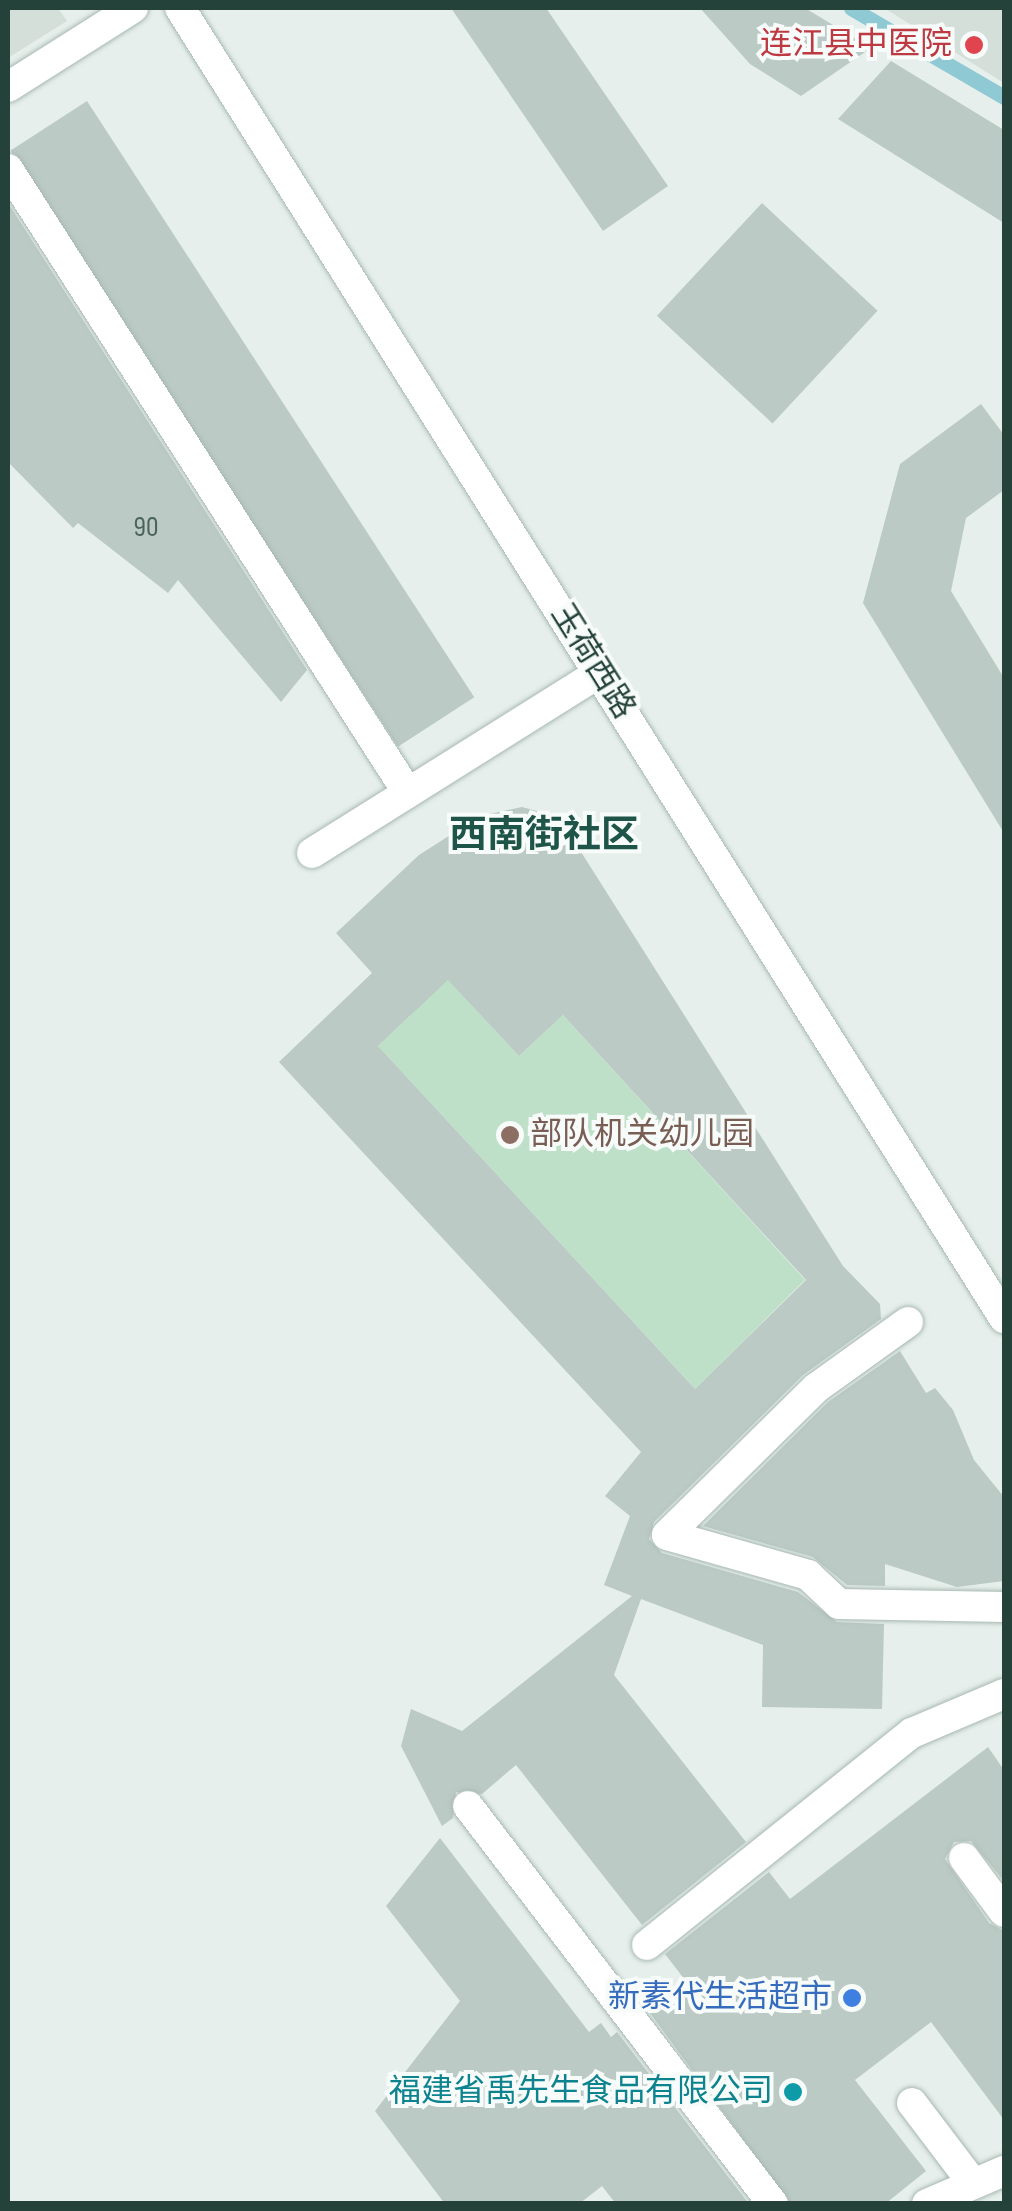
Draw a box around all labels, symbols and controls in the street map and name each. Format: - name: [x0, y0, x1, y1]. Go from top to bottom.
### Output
- place label: 连江县中医院: [760, 26, 952, 64]
- marker: 连江县中医院: [961, 32, 987, 58]
- house number: 90: [134, 511, 158, 545]
- street label: 玉荷西路: [542, 598, 642, 726]
- district label: 西南街社区: [449, 813, 639, 859]
- place label: 部队机关幼儿园: [530, 1116, 754, 1154]
- marker: 部队机关幼儿园: [499, 1124, 521, 1146]
- place label: 新素代生活超市: [608, 1979, 832, 2017]
- marker: 新素代生活超市: [841, 1987, 863, 2009]
- place label: 福建省禹先生食品有限公司: [389, 2073, 773, 2111]
- marker: 福建省禹先生食品有限公司: [782, 2081, 804, 2103]

